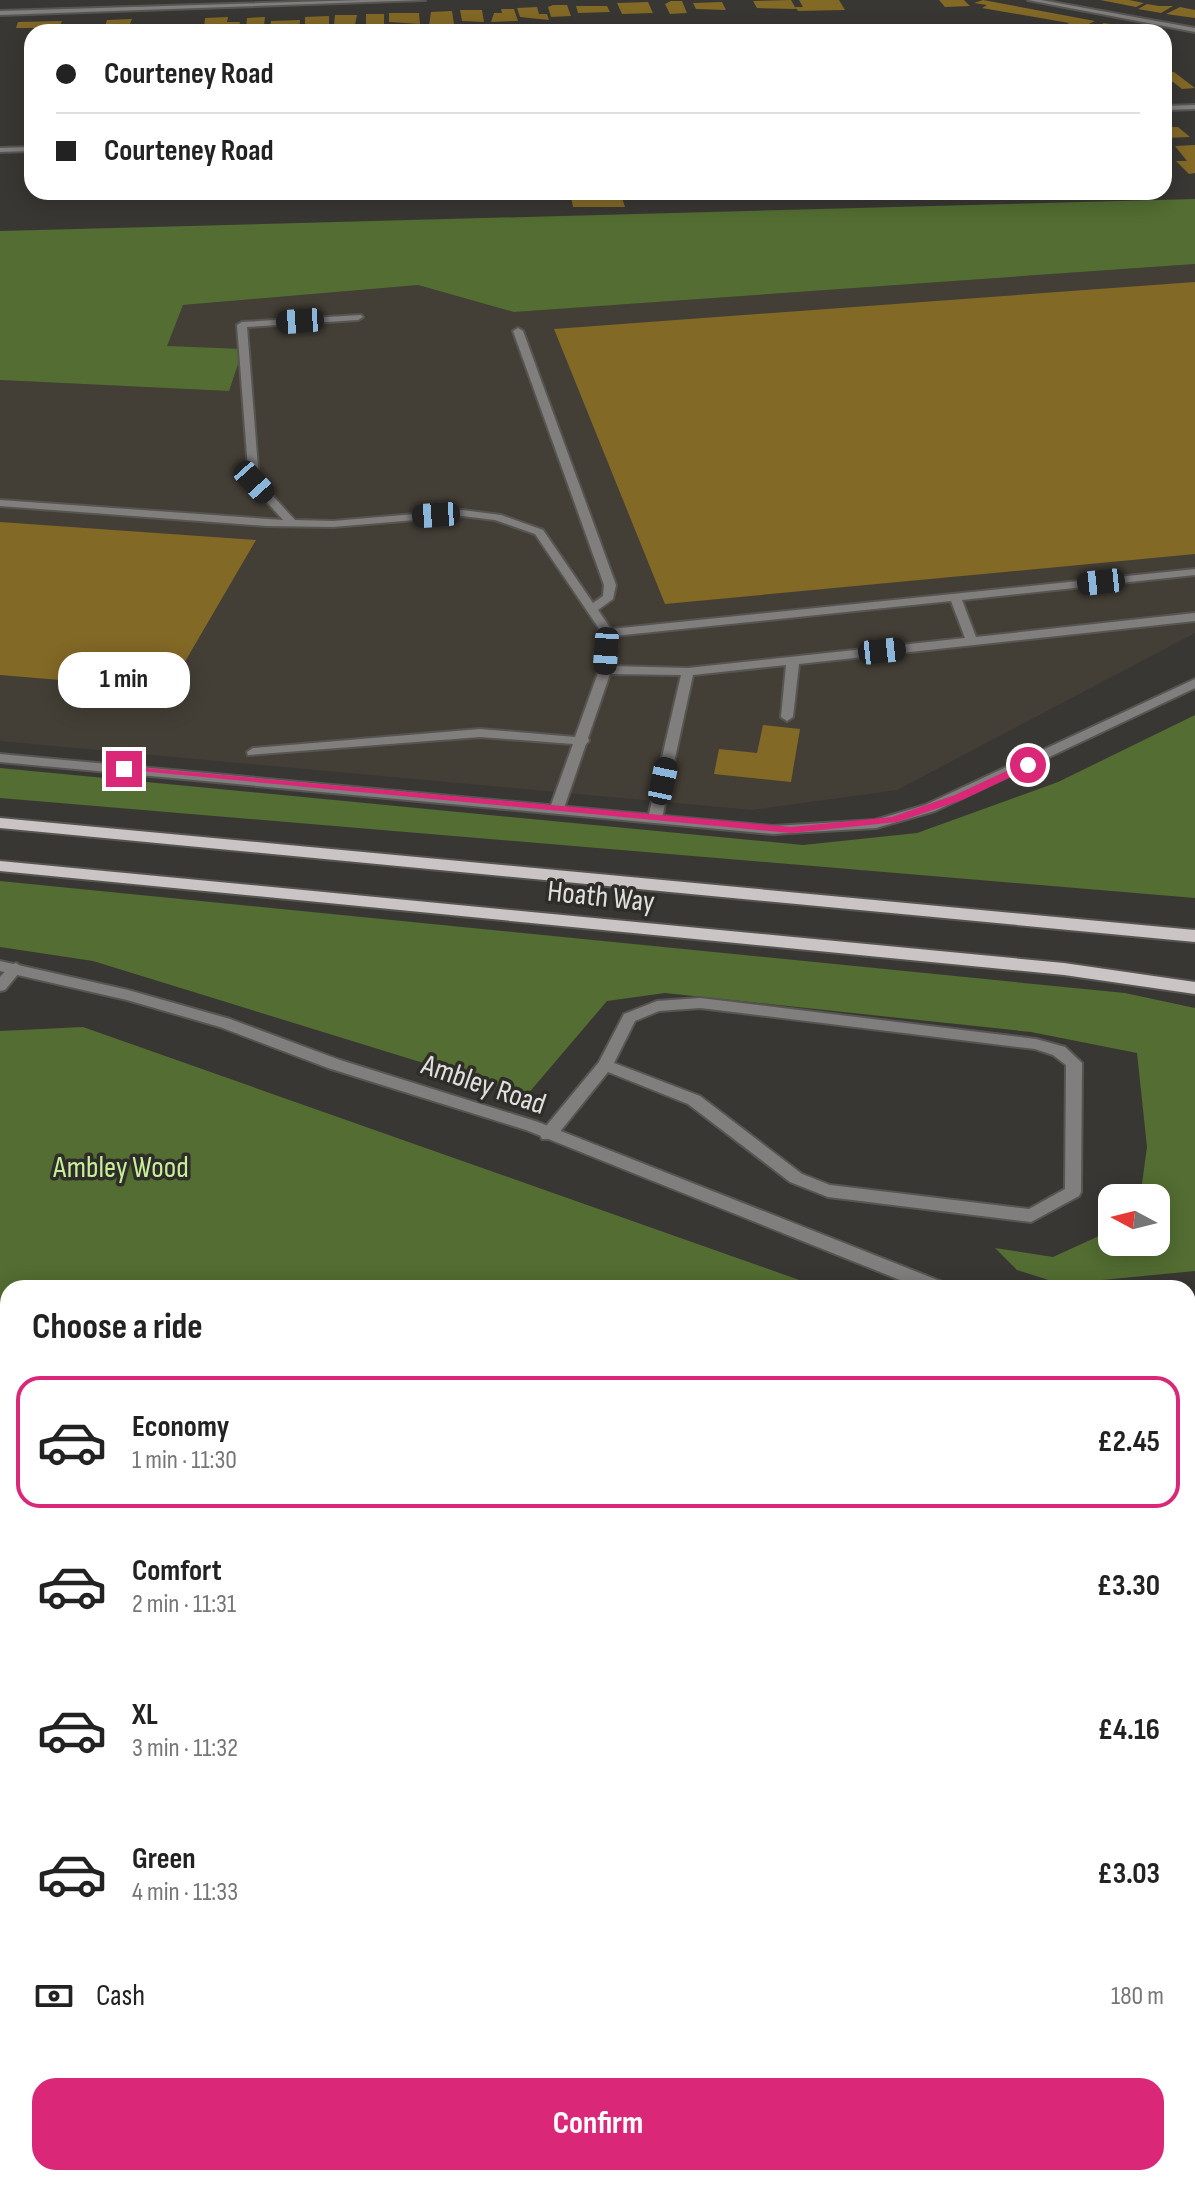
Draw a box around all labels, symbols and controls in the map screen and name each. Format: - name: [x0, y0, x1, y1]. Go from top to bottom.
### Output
- text: Courteney Road: [104, 56, 274, 92]
- text: Courteney Road: [104, 133, 274, 169]
- car: [275, 307, 325, 335]
- car: [229, 456, 279, 508]
- car: [411, 501, 461, 529]
- car: [1076, 568, 1126, 596]
- car: [592, 626, 620, 676]
- car: [857, 637, 907, 665]
- callout: 1 min: [58, 653, 190, 709]
- text: 1 min: [100, 664, 148, 695]
- route start: [1010, 747, 1046, 783]
- route end: [106, 751, 142, 787]
- car: [646, 755, 680, 807]
- street label: Hoath Way: [545, 873, 657, 921]
- street label: Ambley Road: [416, 1047, 550, 1123]
- park label: Ambley Wood: [52, 1150, 189, 1186]
- north arrow: [1098, 1184, 1170, 1256]
- map controls: [1098, 1184, 1170, 1256]
- text: Choose a ride: [32, 1306, 203, 1349]
- icon: car: [36, 1406, 108, 1478]
- text: Economy: [132, 1409, 229, 1445]
- text: £2.45: [1097, 1424, 1160, 1460]
- text: 1 min · 11:30: [132, 1445, 237, 1476]
- icon: car: [36, 1550, 108, 1622]
- text: Comfort: [132, 1553, 222, 1589]
- text: £3.30: [1097, 1568, 1160, 1604]
- text: 2 min · 11:31: [132, 1589, 236, 1620]
- icon: car: [36, 1694, 108, 1766]
- text: XL: [132, 1697, 158, 1733]
- text: £4.16: [1098, 1712, 1160, 1748]
- text: 3 min · 11:32: [132, 1733, 238, 1764]
- icon: car: [36, 1838, 108, 1910]
- text: Green: [132, 1841, 196, 1877]
- text: £3.03: [1097, 1856, 1160, 1892]
- text: 4 min · 11:33: [132, 1877, 238, 1908]
- icon: cash: [32, 1974, 76, 2018]
- text: Cash: [96, 1978, 145, 2014]
- text: 180 m: [1111, 1981, 1164, 2012]
- button: Confirm: [32, 2078, 1164, 2170]

